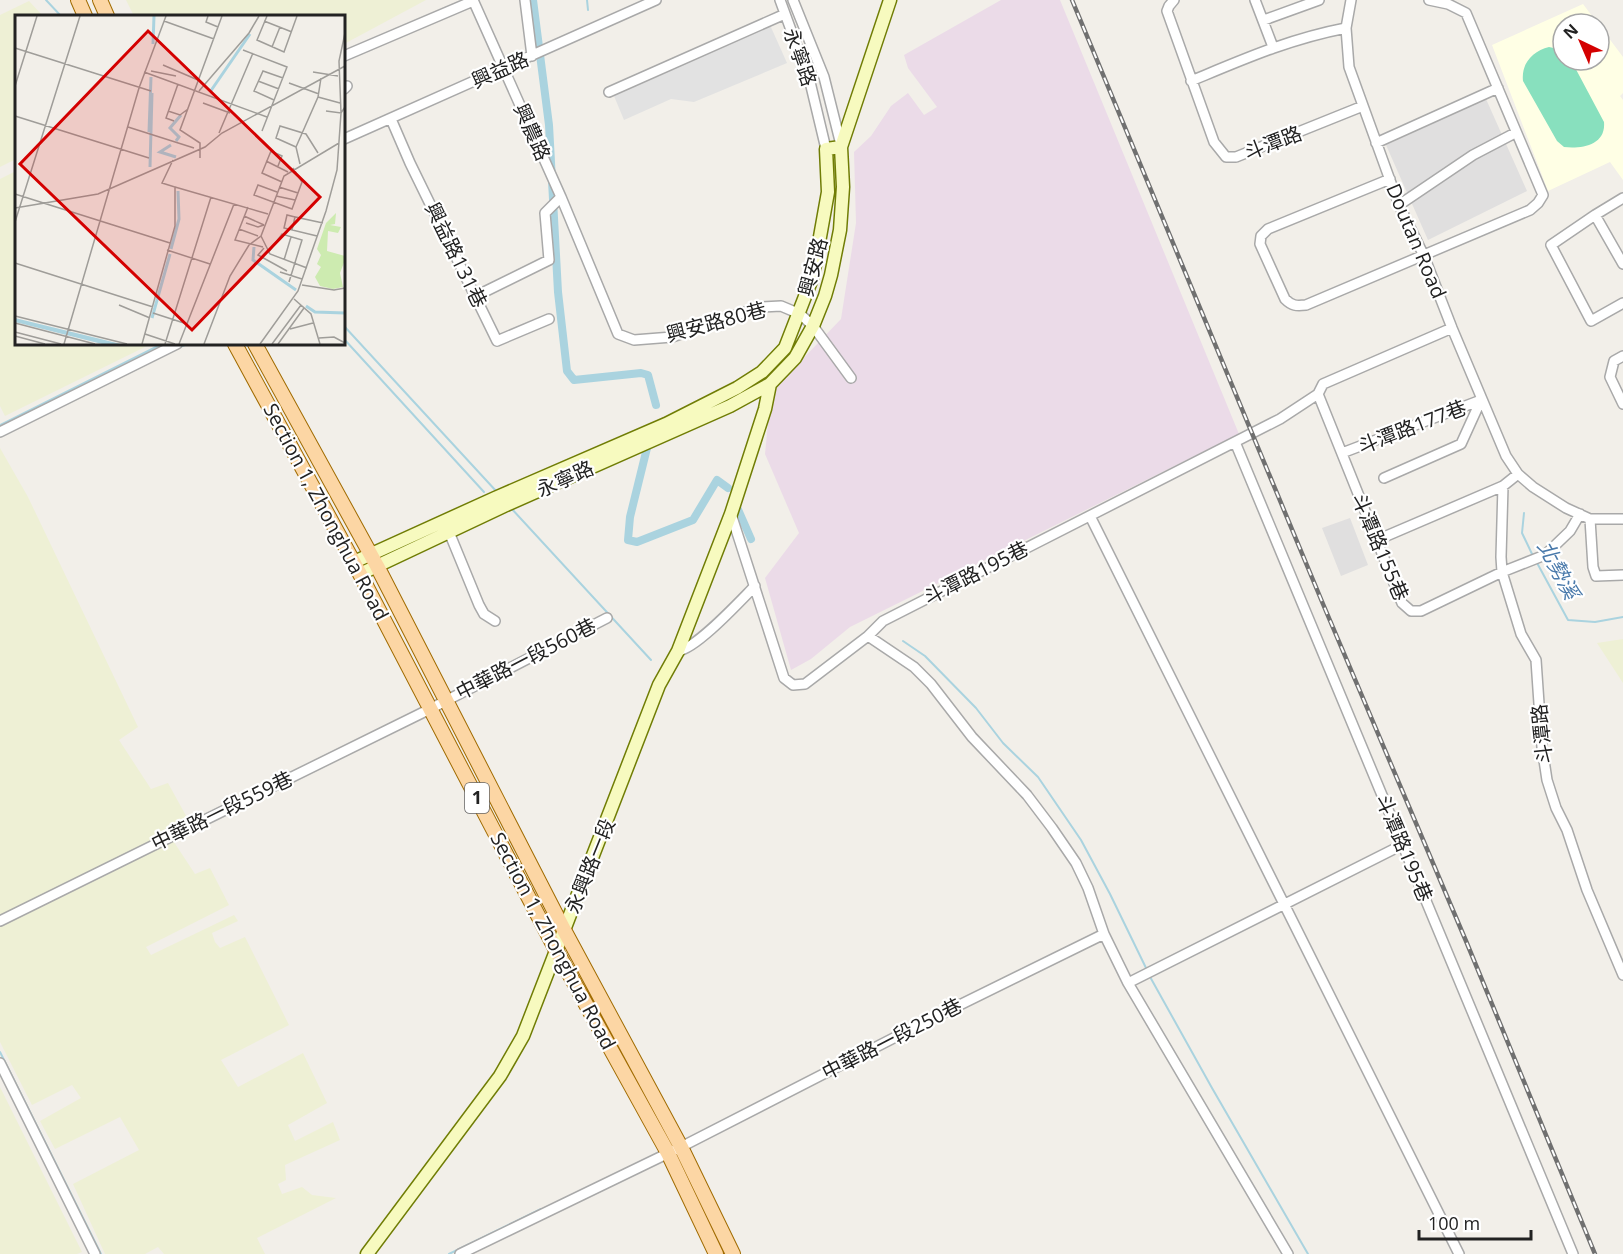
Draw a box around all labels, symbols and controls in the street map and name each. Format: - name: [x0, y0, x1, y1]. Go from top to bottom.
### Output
- north arrow: [1551, 12, 1611, 72]
- inset map: [15, 15, 345, 345]
- text: N: [1558, 19, 1583, 44]
- street label: 永寧路: [778, 24, 823, 90]
- street label: 興益路: [467, 45, 533, 94]
- street label: 興農路: [508, 99, 557, 165]
- street label: 斗潭路: [1240, 119, 1306, 166]
- street label: Doutan Road: [1380, 179, 1453, 302]
- street label: 興益路131巷: [419, 197, 494, 312]
- street label: 興安路: [792, 234, 833, 299]
- street label: 興安路80巷: [663, 295, 769, 348]
- street label: 斗潭路177巷: [1354, 393, 1470, 460]
- street label: Section 1, Zhonghua Road: [258, 398, 395, 625]
- street label: 永寧路: [532, 454, 598, 503]
- street label: 斗潭路155巷: [1346, 489, 1415, 605]
- street label: 斗潭路195巷: [919, 535, 1033, 611]
- water label: 北勢溪: [1532, 535, 1587, 607]
- street label: 中華路一段560巷: [451, 611, 601, 706]
- street label: 斗潭路: [1525, 703, 1558, 765]
- street label: 中華路一段559巷: [147, 765, 297, 857]
- road number: 1: [465, 783, 489, 813]
- street label: 斗潭路195巷: [1370, 790, 1439, 906]
- street label: 永興路一段: [558, 814, 621, 917]
- street label: Section 1, Zhonghua Road: [485, 827, 622, 1054]
- street label: 中華路一段250巷: [817, 991, 967, 1086]
- scale bar: [1419, 1203, 1532, 1241]
- text: 100 m: [1428, 1211, 1480, 1235]

